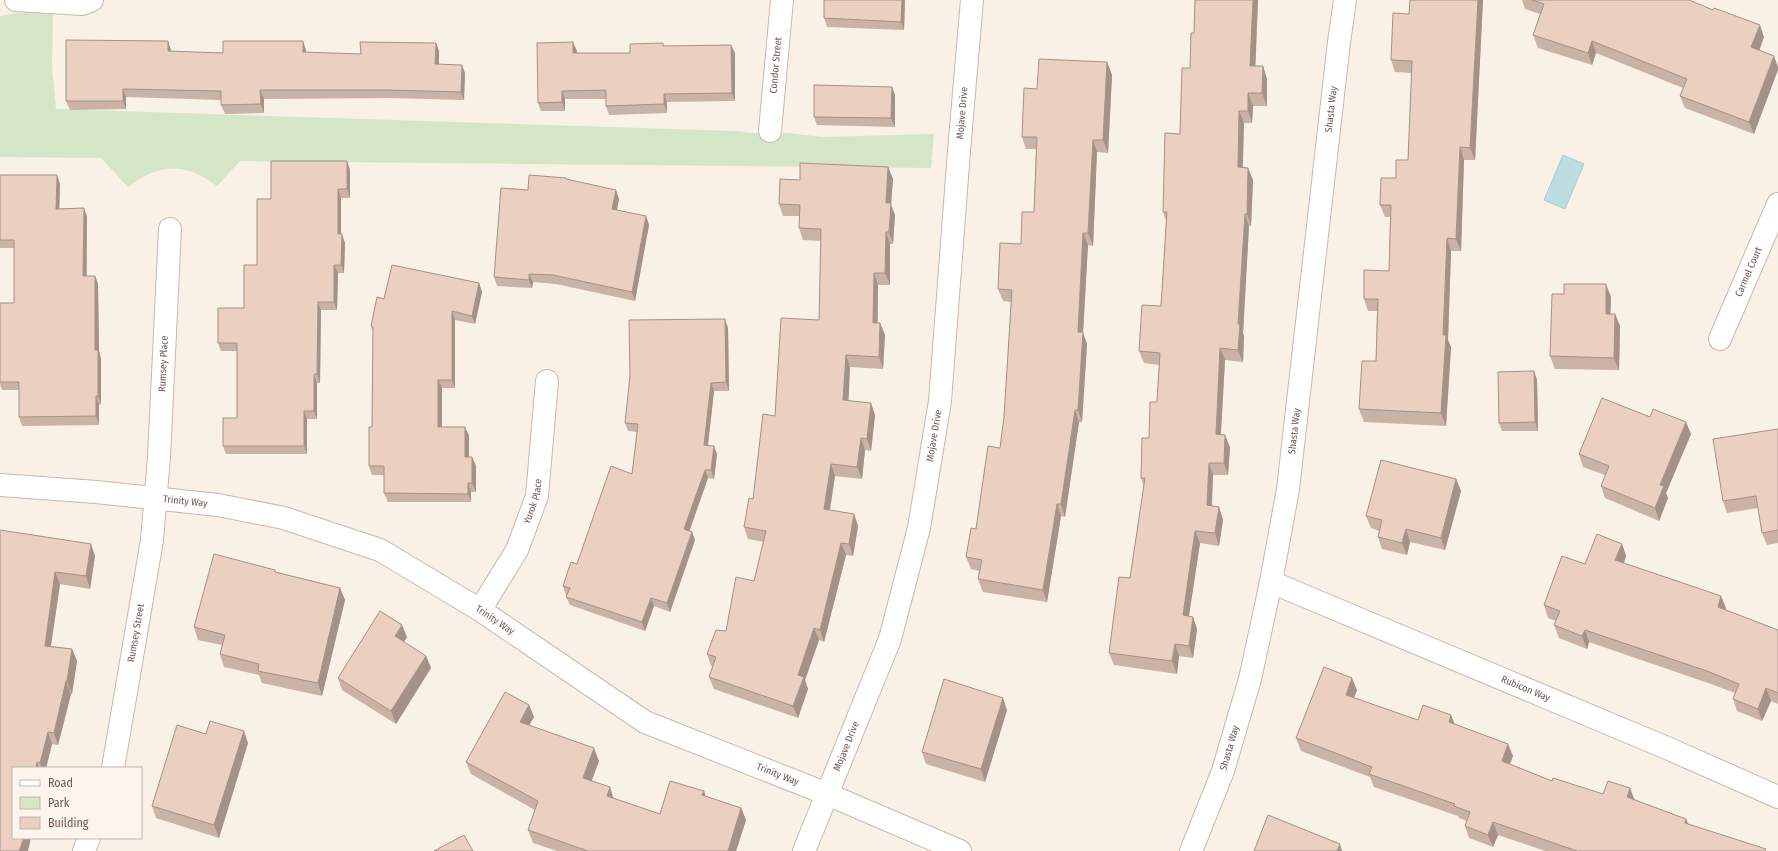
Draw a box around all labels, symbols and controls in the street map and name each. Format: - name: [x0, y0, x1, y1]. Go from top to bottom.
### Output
- street label: Condor Street: [767, 36, 785, 94]
- street label: Shasta Way: [1323, 85, 1340, 133]
- street label: Mojave Drive: [954, 86, 971, 140]
- street label: Carmel Court: [1733, 244, 1765, 299]
- street label: Rumsey Place: [156, 335, 171, 392]
- street label: Shasta Way: [1286, 407, 1303, 455]
- street label: Mojave Drive: [924, 409, 944, 463]
- street label: Yurok Place: [521, 478, 544, 526]
- street label: Trinity Way: [162, 493, 209, 510]
- street label: Rumsey Street: [125, 602, 147, 663]
- street label: Trinity Way: [473, 603, 517, 638]
- street label: Rubicon Way: [1499, 673, 1552, 704]
- street label: Mojave Drive: [831, 720, 862, 773]
- street label: Shasta Way: [1217, 724, 1242, 772]
- street label: Trinity Way: [755, 761, 801, 788]
- legend: [12, 767, 142, 839]
- text: Road: [48, 776, 73, 790]
- text: Park: [48, 796, 70, 810]
- text: Building: [48, 816, 89, 830]

